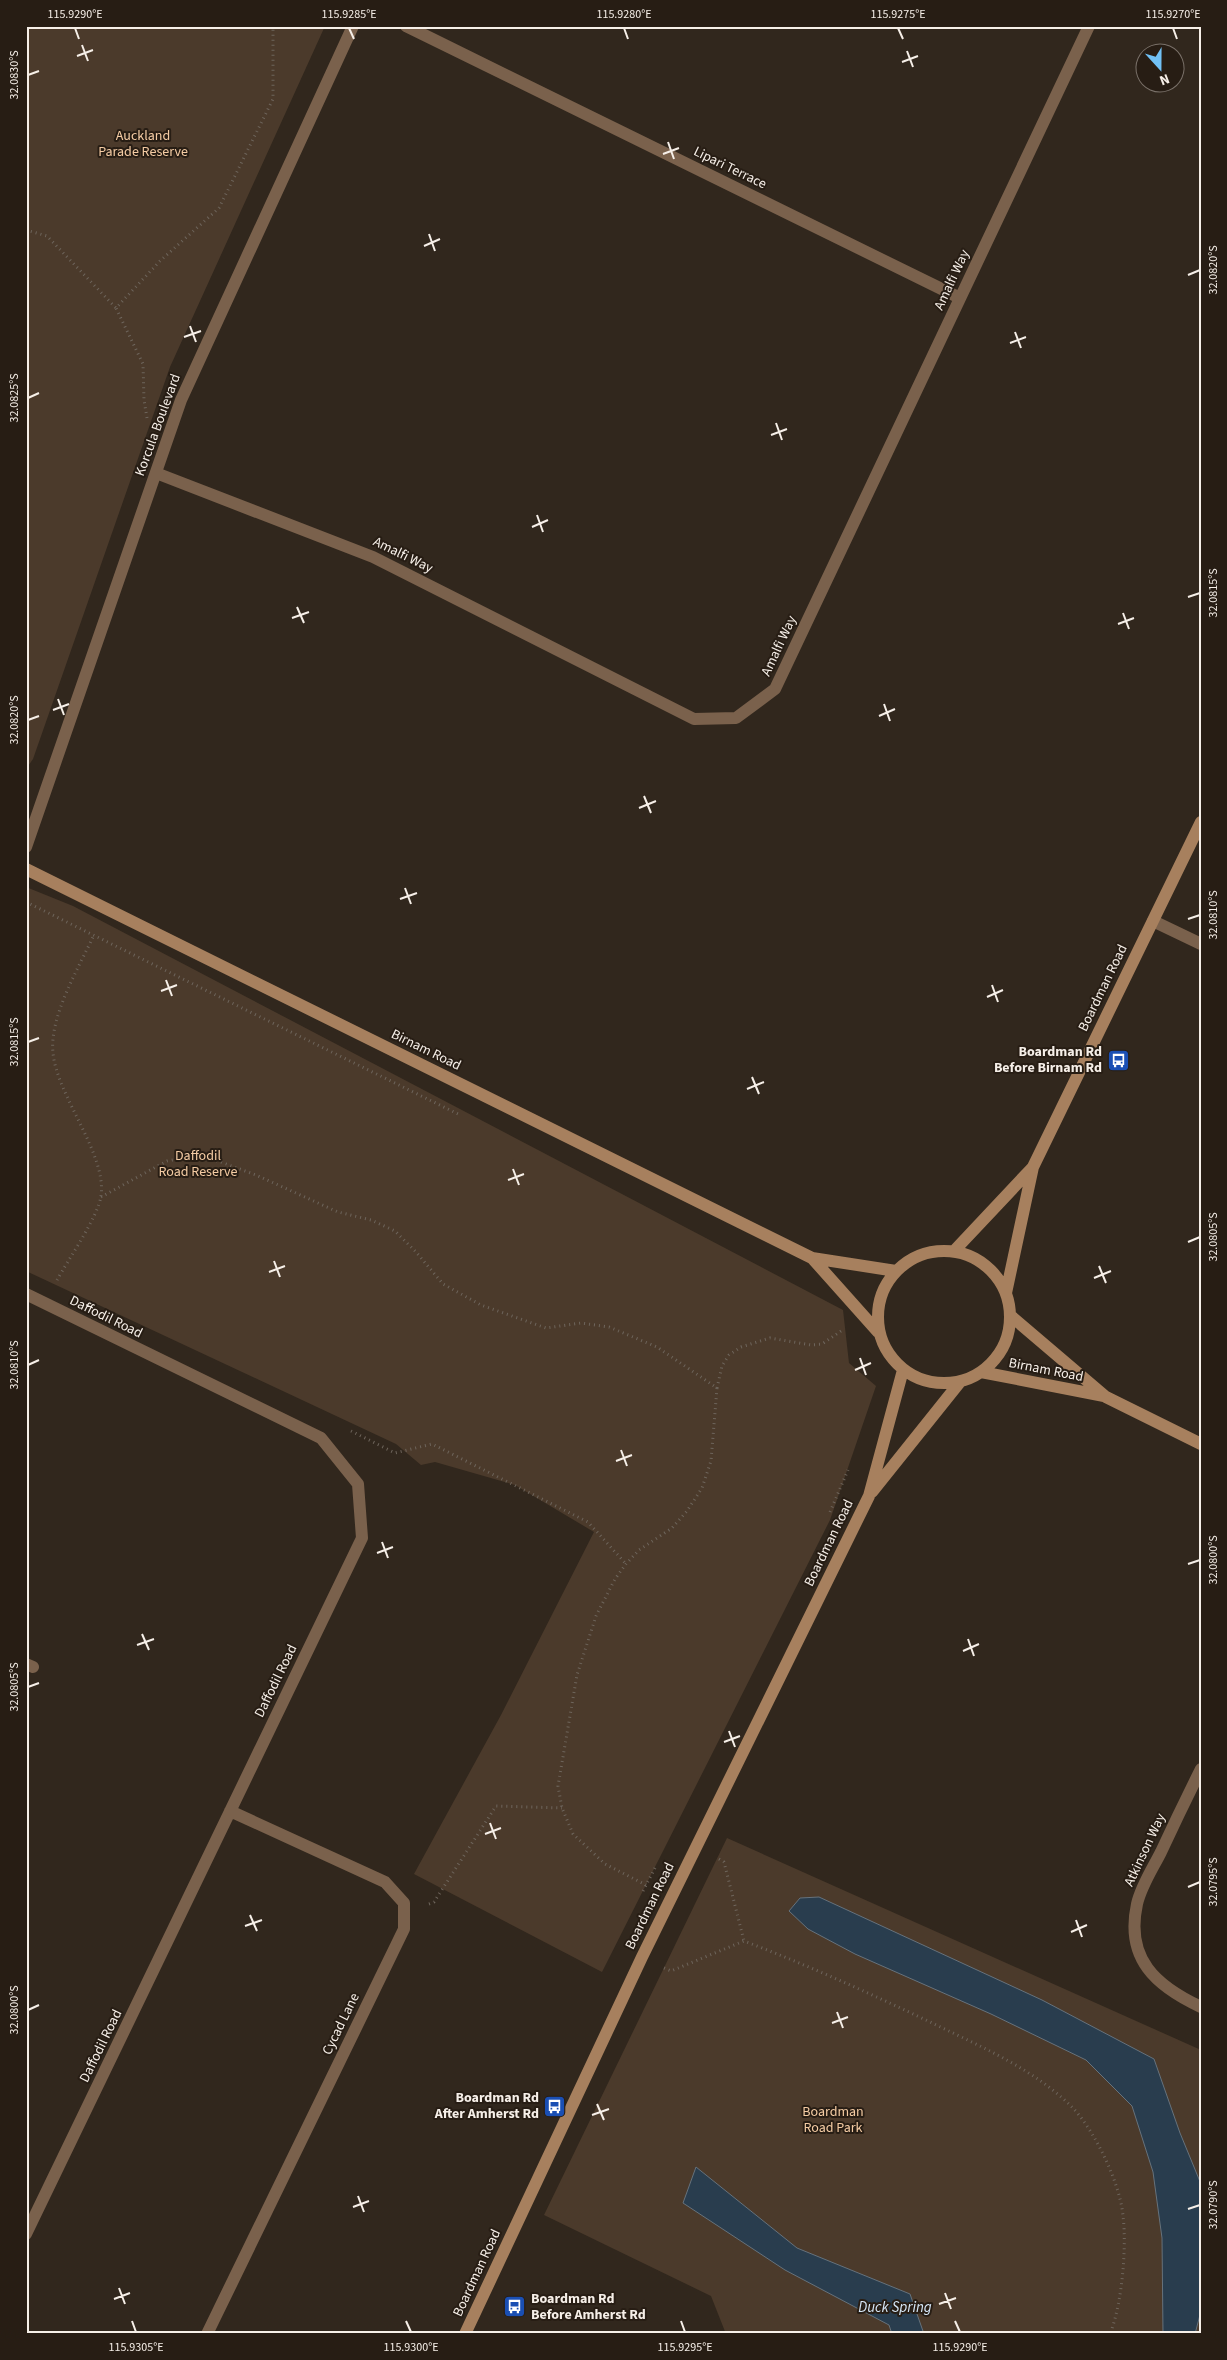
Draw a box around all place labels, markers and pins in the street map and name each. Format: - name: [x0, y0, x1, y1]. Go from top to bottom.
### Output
- place label: Boardman Rd Before Birnam Rd: [994, 1042, 1102, 1078]
- bus stop icon: Boardman Rd Before Birnam Rd: [1106, 1048, 1130, 1072]
- place label: Boardman Rd After Amherst Rd: [434, 2088, 539, 2124]
- bus stop icon: Boardman Rd After Amherst Rd: [543, 2094, 567, 2118]
- place label: Boardman Rd Before Amherst Rd: [531, 2289, 646, 2325]
- bus stop icon: Boardman Rd Before Amherst Rd: [503, 2295, 527, 2319]

